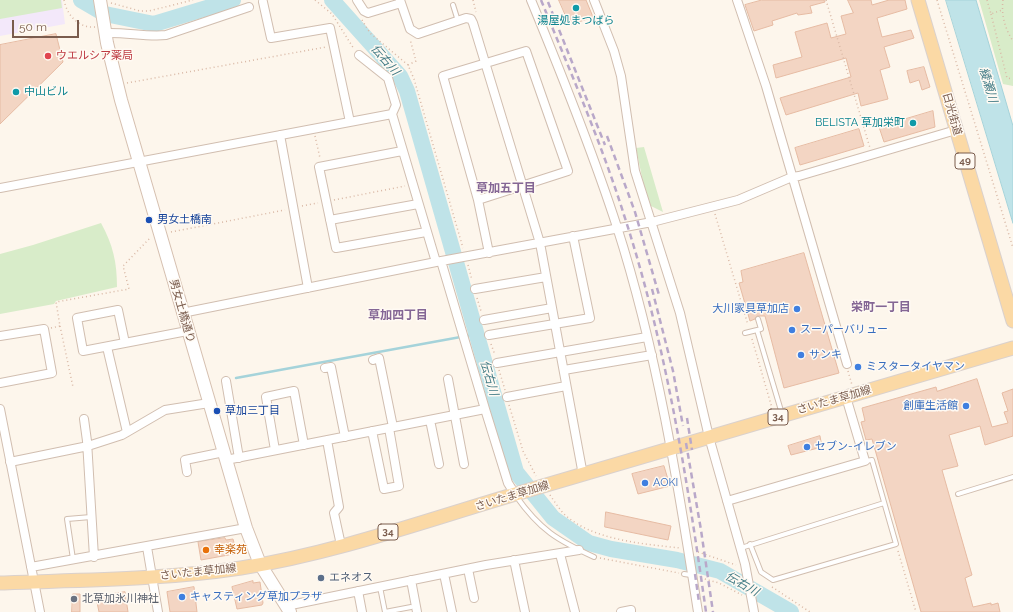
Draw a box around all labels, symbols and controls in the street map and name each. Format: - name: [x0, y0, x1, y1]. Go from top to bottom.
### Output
- marker: 湯屋処まつばら: [571, 3, 581, 13]
- scale bar: [14, 12, 81, 38]
- place label: 湯屋処まつばら: [538, 14, 614, 28]
- text: 50 m: [19, 20, 47, 34]
- water label: 伝右川: [368, 42, 402, 78]
- place label: ウエルシア薬局: [56, 49, 133, 63]
- marker: ウエルシア薬局: [43, 51, 53, 61]
- water label: 綾瀬川: [976, 66, 1000, 104]
- place label: 中山ビル: [24, 85, 68, 99]
- marker: 中山ビル: [11, 87, 21, 97]
- street label: 日光街道: [940, 91, 964, 137]
- place label: BELISTA 草加栄町: [815, 116, 905, 130]
- marker: BELISTA 草加栄町: [908, 118, 918, 128]
- road number: 49: [955, 153, 975, 169]
- district label: 草加五丁目: [476, 181, 536, 195]
- place label: 男女土橋南: [157, 213, 212, 227]
- marker: 男女土橋南: [144, 215, 154, 225]
- street label: 男女土橋通り: [167, 277, 197, 345]
- district label: 栄町一丁目: [851, 300, 911, 314]
- place label: 大川家具草加店: [712, 302, 789, 316]
- marker: 大川家具草加店: [792, 304, 802, 314]
- district label: 草加四丁目: [368, 308, 428, 322]
- place label: スーパーバリュー: [800, 323, 888, 337]
- marker: スーパーバリュー: [787, 325, 797, 335]
- place label: サンキ: [809, 348, 842, 362]
- marker: サンキ: [796, 350, 806, 360]
- water label: 伝右川: [477, 359, 501, 397]
- place label: ミスタータイヤマン: [866, 360, 965, 374]
- marker: ミスタータイヤマン: [853, 362, 863, 372]
- street label: さいたま草加線: [795, 383, 873, 417]
- place label: 創庫生活館: [903, 399, 958, 413]
- marker: 創庫生活館: [961, 401, 971, 411]
- place label: 草加三丁目: [225, 404, 280, 418]
- marker: 草加三丁目: [212, 406, 222, 416]
- road number: 34: [768, 409, 788, 425]
- place label: セブン-イレブン: [815, 440, 897, 454]
- marker: セブン-イレブン: [802, 442, 812, 452]
- place label: AOKI: [653, 476, 678, 490]
- street label: さいたま草加線: [473, 478, 551, 514]
- marker: AOKI: [640, 478, 650, 488]
- road number: 34: [378, 524, 398, 540]
- place label: 幸楽苑: [214, 543, 247, 557]
- marker: 幸楽苑: [201, 545, 211, 555]
- street label: さいたま草加線: [159, 561, 237, 583]
- water label: 伝右川: [723, 569, 761, 599]
- place label: エネオス: [329, 571, 373, 585]
- marker: エネオス: [316, 573, 326, 583]
- place label: キャスティング草加プラザ: [190, 590, 322, 604]
- place label: 北草加氷川神社: [82, 592, 159, 606]
- marker: キャスティング草加プラザ: [177, 592, 187, 602]
- marker: 北草加氷川神社: [69, 594, 79, 604]

